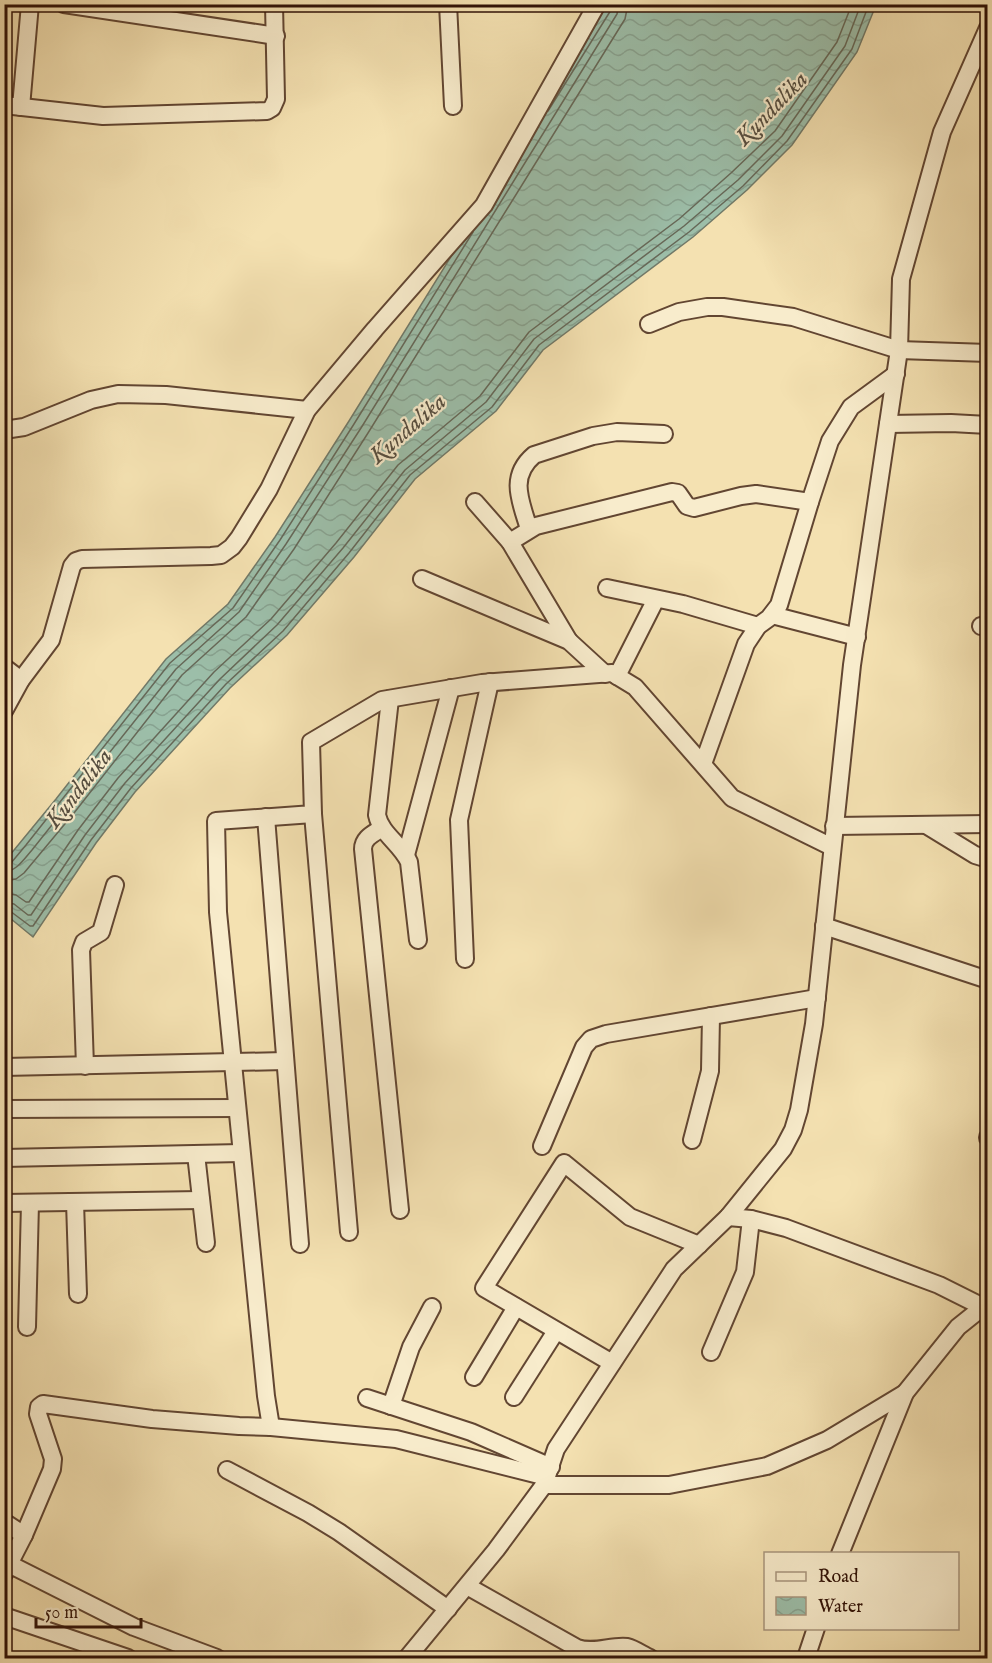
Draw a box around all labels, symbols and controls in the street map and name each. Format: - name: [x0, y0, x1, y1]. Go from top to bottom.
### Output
- water label: Kundalika: [728, 65, 815, 154]
- water label: Kundalika: [362, 387, 453, 472]
- water label: Kundalika: [38, 743, 120, 836]
- legend: [764, 1552, 959, 1630]
- text: Road: [818, 1566, 859, 1589]
- scale bar: [36, 1591, 141, 1629]
- text: Water: [818, 1596, 863, 1619]
- text: 50 m: [45, 1602, 78, 1625]

